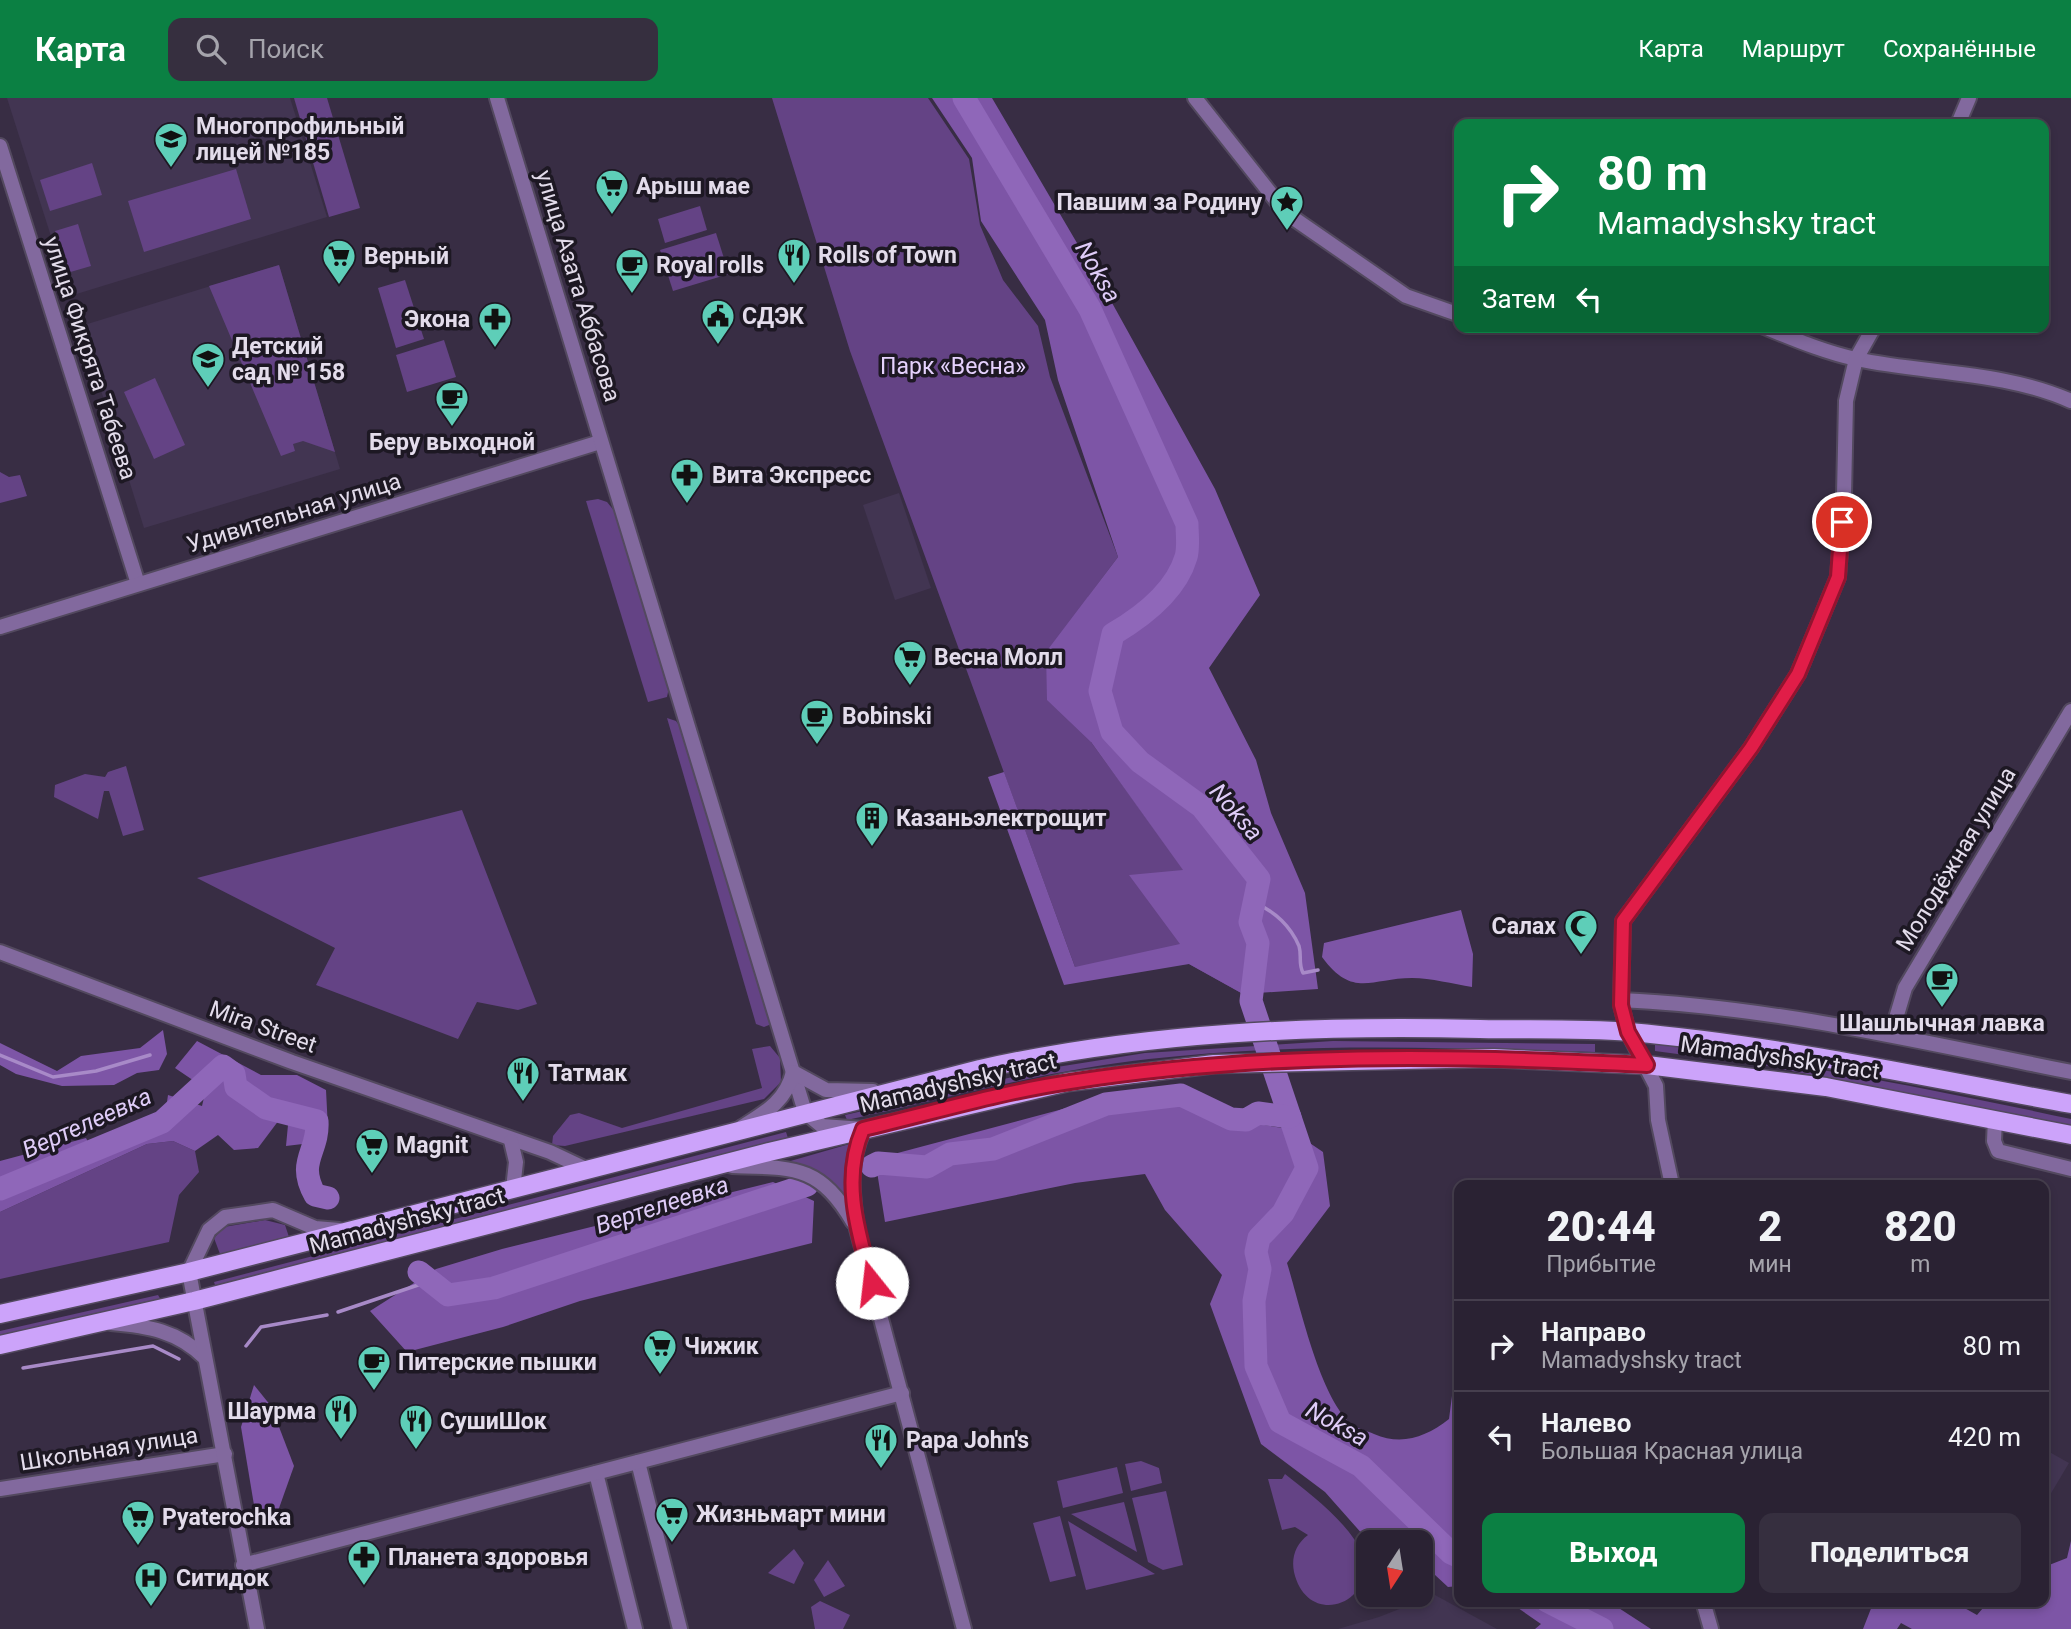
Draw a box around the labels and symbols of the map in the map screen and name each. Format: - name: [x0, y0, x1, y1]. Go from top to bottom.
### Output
- place label: Многопрофильный лицей №185: [196, 113, 404, 166]
- school or university icon: Многопрофильный лицей №185: [152, 120, 190, 169]
- street label: улица Азата Аббасова: [530, 167, 626, 405]
- supermarket icon: Арыш мае: [593, 167, 631, 216]
- place label: Арыш мае: [636, 173, 750, 200]
- place icon: Павшим за Родину: [1268, 183, 1306, 232]
- place label: Павшим за Родину: [1057, 189, 1262, 216]
- street label: улица Фикрята Табеева: [38, 233, 142, 483]
- restaurant icon: Rolls of Town: [775, 236, 813, 285]
- water label: Noksa: [1069, 236, 1127, 308]
- supermarket icon: Верный: [320, 237, 358, 286]
- place label: Rolls of Town: [818, 242, 957, 269]
- place label: Верный: [364, 243, 449, 270]
- cafe icon: Royal rolls: [613, 246, 651, 295]
- place label: Royal rolls: [656, 252, 764, 279]
- public building icon: СДЭК: [699, 297, 737, 346]
- pharmacy icon: Экона: [476, 300, 514, 349]
- place label: СДЭК: [742, 303, 804, 330]
- place label: Экона: [404, 306, 470, 333]
- place label: Детский сад № 158: [232, 333, 345, 386]
- school or university icon: Детский сад № 158: [189, 340, 227, 389]
- park label: Парк «Весна»: [880, 353, 1026, 380]
- cafe icon: Беру выходной: [433, 379, 471, 428]
- place label: Беру выходной: [369, 429, 535, 456]
- pharmacy icon: Вита Экспресс: [668, 456, 706, 505]
- place label: Вита Экспресс: [712, 462, 871, 489]
- street label: Удивительная улица: [184, 468, 404, 558]
- pin: [1812, 492, 1872, 552]
- supermarket icon: Весна Молл: [891, 638, 929, 687]
- place label: Весна Молл: [934, 644, 1063, 671]
- cafe icon: Bobinski: [798, 697, 836, 746]
- place label: Bobinski: [842, 703, 932, 730]
- street label: Молодёжная улица: [1890, 762, 2022, 956]
- water label: Noksa: [1204, 778, 1268, 846]
- building icon: Казаньэлектрощит: [853, 799, 891, 848]
- place label: Казаньэлектрощит: [896, 805, 1107, 832]
- mosque icon: Салах: [1562, 907, 1600, 956]
- place label: Салах: [1492, 913, 1556, 940]
- cafe icon: Шашлычная лавка: [1923, 960, 1961, 1009]
- street label: Mira Street: [206, 995, 320, 1059]
- place label: Шашлычная лавка: [1839, 1010, 2045, 1037]
- street label: Mamadyshsky tract: [1679, 1031, 1881, 1085]
- street label: Mamadyshsky tract: [857, 1047, 1059, 1119]
- restaurant icon: Татмак: [504, 1054, 542, 1103]
- place label: Татмак: [548, 1060, 627, 1087]
- water label: Вертелеевка: [18, 1082, 156, 1164]
- supermarket icon: Magnit: [353, 1126, 391, 1175]
- place label: Magnit: [396, 1132, 469, 1159]
- water label: Вертелеевка: [592, 1170, 732, 1240]
- street label: Mamadyshsky tract: [307, 1182, 507, 1260]
- position arrow: [835, 1246, 909, 1320]
- supermarket icon: Чижик: [641, 1327, 679, 1376]
- place label: Чижик: [684, 1333, 759, 1360]
- cafe icon: Питерские пышки: [355, 1343, 393, 1392]
- place label: Питерские пышки: [398, 1349, 597, 1376]
- restaurant icon: Шаурма: [322, 1392, 360, 1441]
- water label: Noksa: [1301, 1396, 1373, 1452]
- place label: Шаурма: [228, 1398, 316, 1425]
- restaurant icon: СушиШок: [397, 1402, 435, 1451]
- place label: СушиШок: [440, 1408, 547, 1435]
- restaurant icon: Papa John's: [862, 1421, 900, 1470]
- street label: Школьная улица: [18, 1422, 200, 1476]
- place label: Papa John's: [906, 1427, 1029, 1454]
- supermarket icon: Жизньмарт мини: [653, 1495, 691, 1544]
- supermarket icon: Pyaterochka: [119, 1498, 157, 1547]
- place label: Жизньмарт мини: [696, 1501, 886, 1528]
- place label: Pyaterochka: [162, 1504, 291, 1531]
- north arrow: [1356, 1530, 1433, 1606]
- pharmacy icon: Планета здоровья: [345, 1538, 383, 1587]
- place label: Планета здоровья: [388, 1544, 588, 1571]
- hospital icon: Ситидок: [132, 1559, 170, 1608]
- place label: Ситидок: [176, 1565, 269, 1592]

